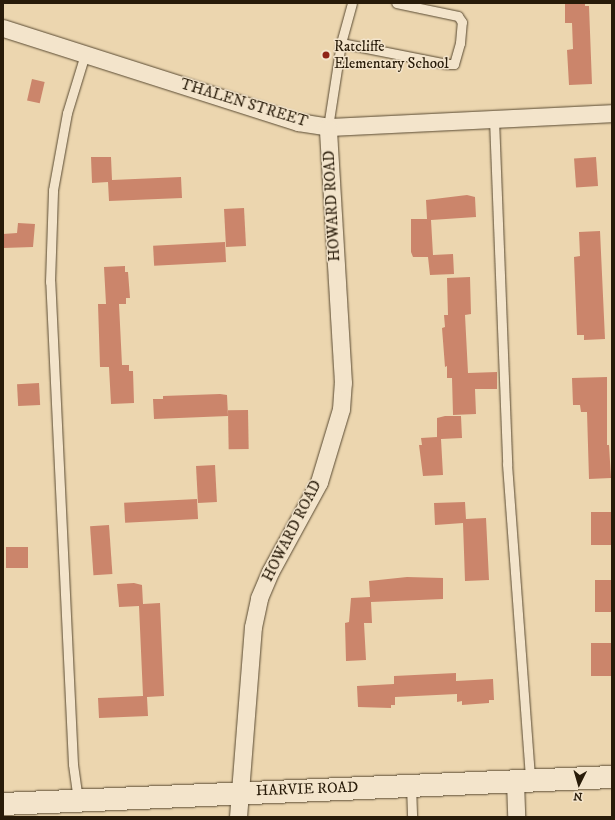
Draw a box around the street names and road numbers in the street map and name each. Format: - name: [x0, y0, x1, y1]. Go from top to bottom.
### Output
- street label: THALEN STREET: [178, 75, 310, 131]
- street label: HOWARD ROAD: [320, 150, 344, 262]
- street label: HOWARD ROAD: [259, 477, 325, 585]
- street label: HARVIE ROAD: [255, 778, 359, 800]

